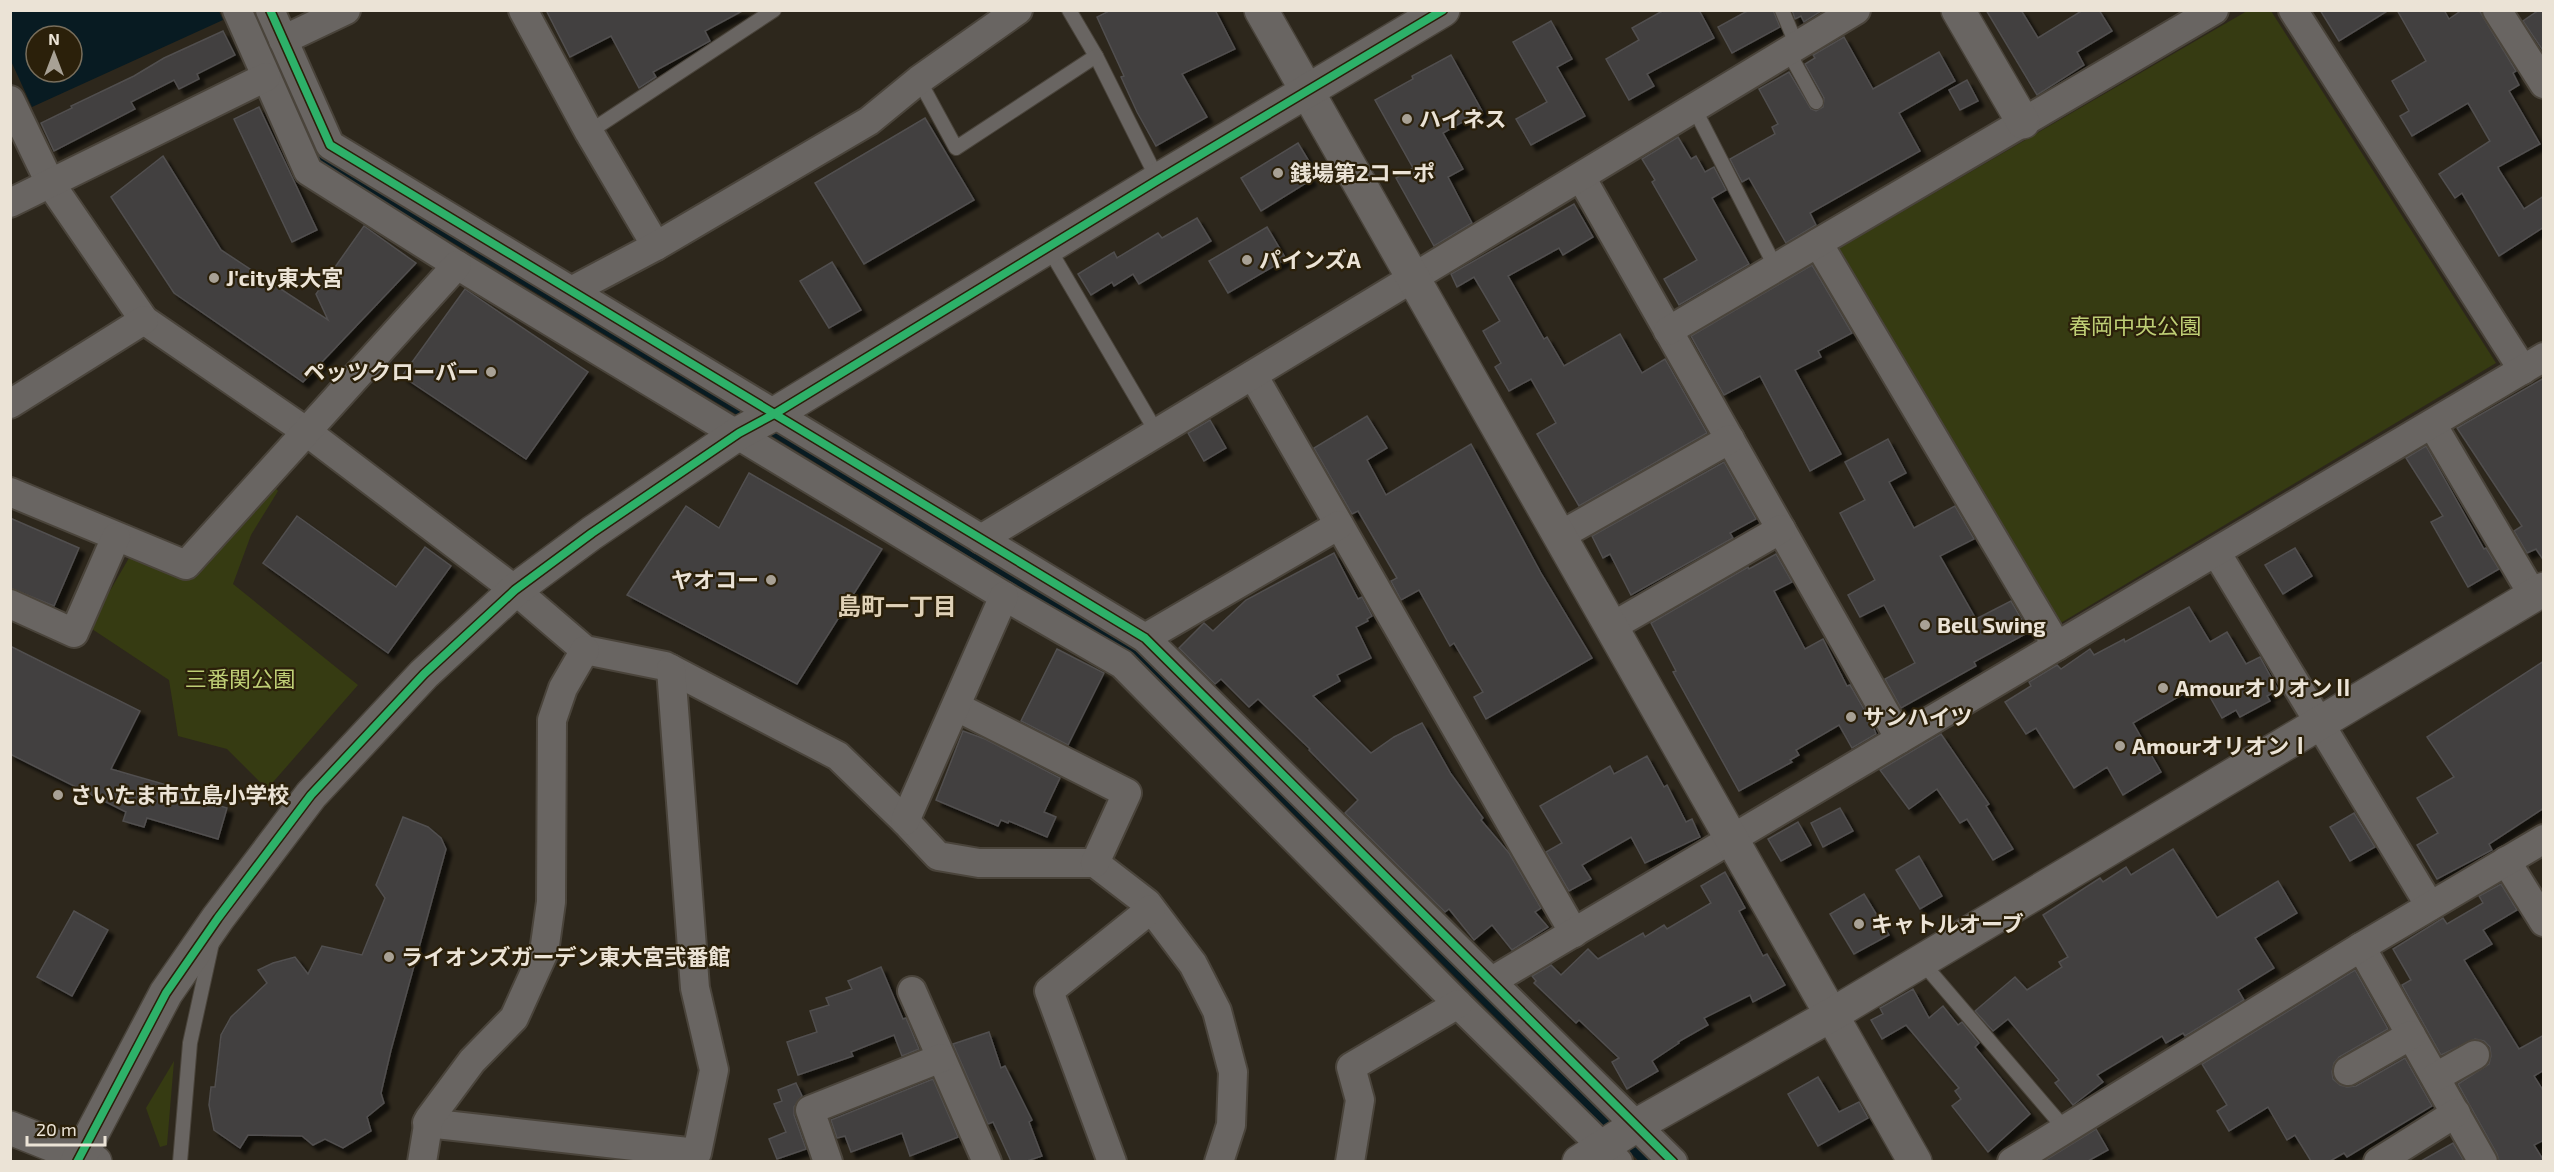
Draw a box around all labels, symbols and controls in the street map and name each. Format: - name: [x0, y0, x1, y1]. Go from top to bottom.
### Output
- north arrow: [24, 24, 84, 84]
- text: N: [48, 29, 60, 48]
- place label: ハイネス: [1419, 105, 1507, 131]
- marker: ハイネス: [1400, 112, 1414, 126]
- place label: 銭場第2コーポ: [1290, 159, 1435, 185]
- marker: 銭場第2コーポ: [1271, 166, 1285, 180]
- place label: パインズA: [1259, 246, 1362, 272]
- marker: パインズA: [1240, 253, 1254, 267]
- place label: J'city東大宮: [226, 264, 343, 291]
- marker: J'city東大宮: [207, 271, 221, 285]
- park label: 春岡中央公園: [2069, 312, 2201, 338]
- place label: ペッツクローバー: [303, 358, 479, 384]
- marker: ペッツクローバー: [484, 365, 498, 379]
- place label: ヤオコー: [671, 566, 759, 592]
- marker: ヤオコー: [764, 573, 778, 587]
- district label: 島町一丁目: [837, 591, 957, 620]
- place label: Bell Swing: [1937, 611, 2046, 637]
- marker: Bell Swing: [1918, 618, 1932, 632]
- park label: 三番関公園: [185, 665, 295, 691]
- place label: AmourオリオンⅡ: [2175, 674, 2354, 700]
- marker: AmourオリオンⅡ: [2156, 681, 2170, 695]
- place label: サンハイツ: [1863, 703, 1973, 729]
- marker: サンハイツ: [1844, 710, 1858, 724]
- place label: AmourオリオンⅠ: [2132, 732, 2311, 758]
- marker: AmourオリオンⅠ: [2113, 739, 2127, 753]
- place label: さいたま市立島小学校: [70, 781, 289, 807]
- marker: さいたま市立島小学校: [51, 788, 65, 802]
- place label: キャトルオーブ: [1871, 910, 2024, 936]
- marker: キャトルオーブ: [1852, 917, 1866, 931]
- place label: ライオンズガーデン東大宮弐番館: [401, 943, 731, 969]
- marker: ライオンズガーデン東大宮弐番館: [382, 950, 396, 964]
- scale bar: [27, 1109, 105, 1147]
- text: 20 m: [36, 1118, 77, 1140]

